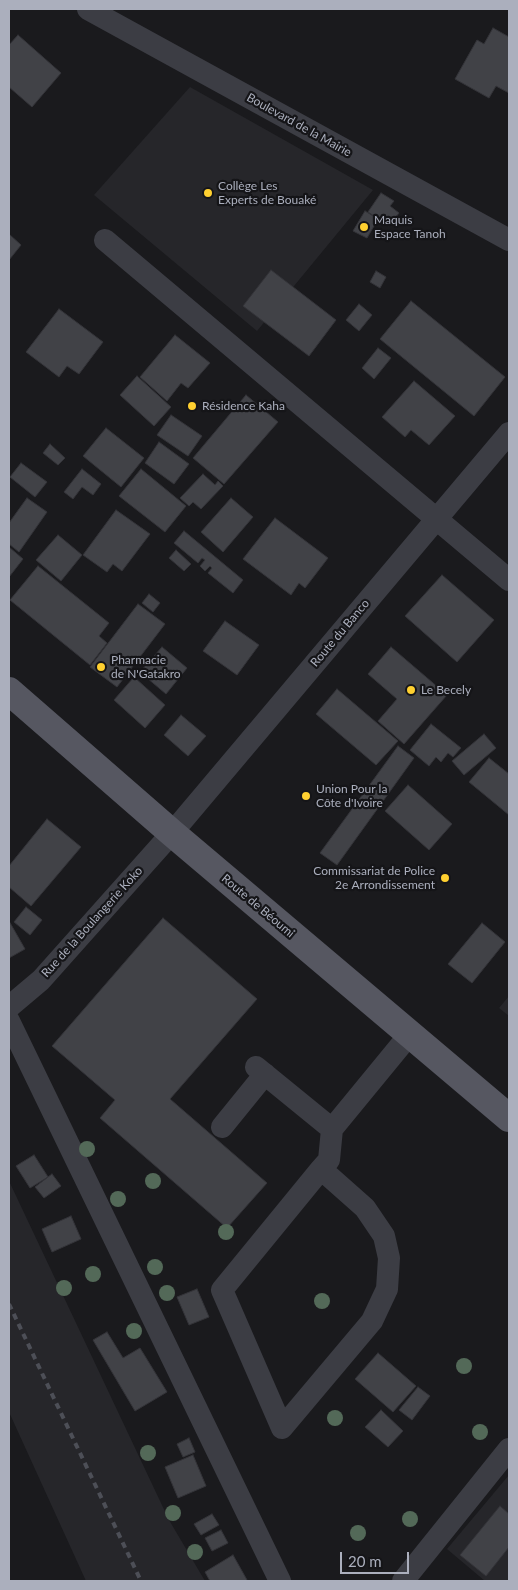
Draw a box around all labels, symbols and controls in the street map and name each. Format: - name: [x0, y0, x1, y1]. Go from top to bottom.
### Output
- street label: Boulevard de la Mairie: [244, 90, 354, 160]
- place label: Collège Les Experts de Bouaké: [218, 179, 316, 207]
- marker: Collège Les Experts de Bouaké: [202, 187, 214, 199]
- place label: Maquis Espace Tanoh: [374, 213, 446, 241]
- marker: Maquis Espace Tanoh: [358, 221, 370, 233]
- place label: Résidence Kaha: [202, 399, 285, 413]
- marker: Résidence Kaha: [186, 400, 198, 412]
- street label: Route du Banco: [308, 596, 372, 670]
- place label: Pharmacie de N'Gatakro: [111, 653, 181, 681]
- marker: Pharmacie de N'Gatakro: [95, 661, 107, 673]
- place label: Le Becely: [421, 683, 471, 697]
- marker: Le Becely: [405, 684, 417, 696]
- place label: Union Pour la Côte d'Ivoire: [316, 782, 387, 810]
- marker: Union Pour la Côte d'Ivoire: [300, 790, 312, 802]
- street label: Rue de la Boulangerie Koko: [38, 864, 146, 980]
- place label: Commissariat de Police 2e Arrondissement: [313, 864, 435, 892]
- street label: Route de Béoumi: [219, 871, 297, 941]
- marker: Commissariat de Police 2e Arrondissement: [439, 872, 451, 884]
- scale bar: [343, 1542, 412, 1574]
- text: 20 m: [348, 1552, 382, 1570]

